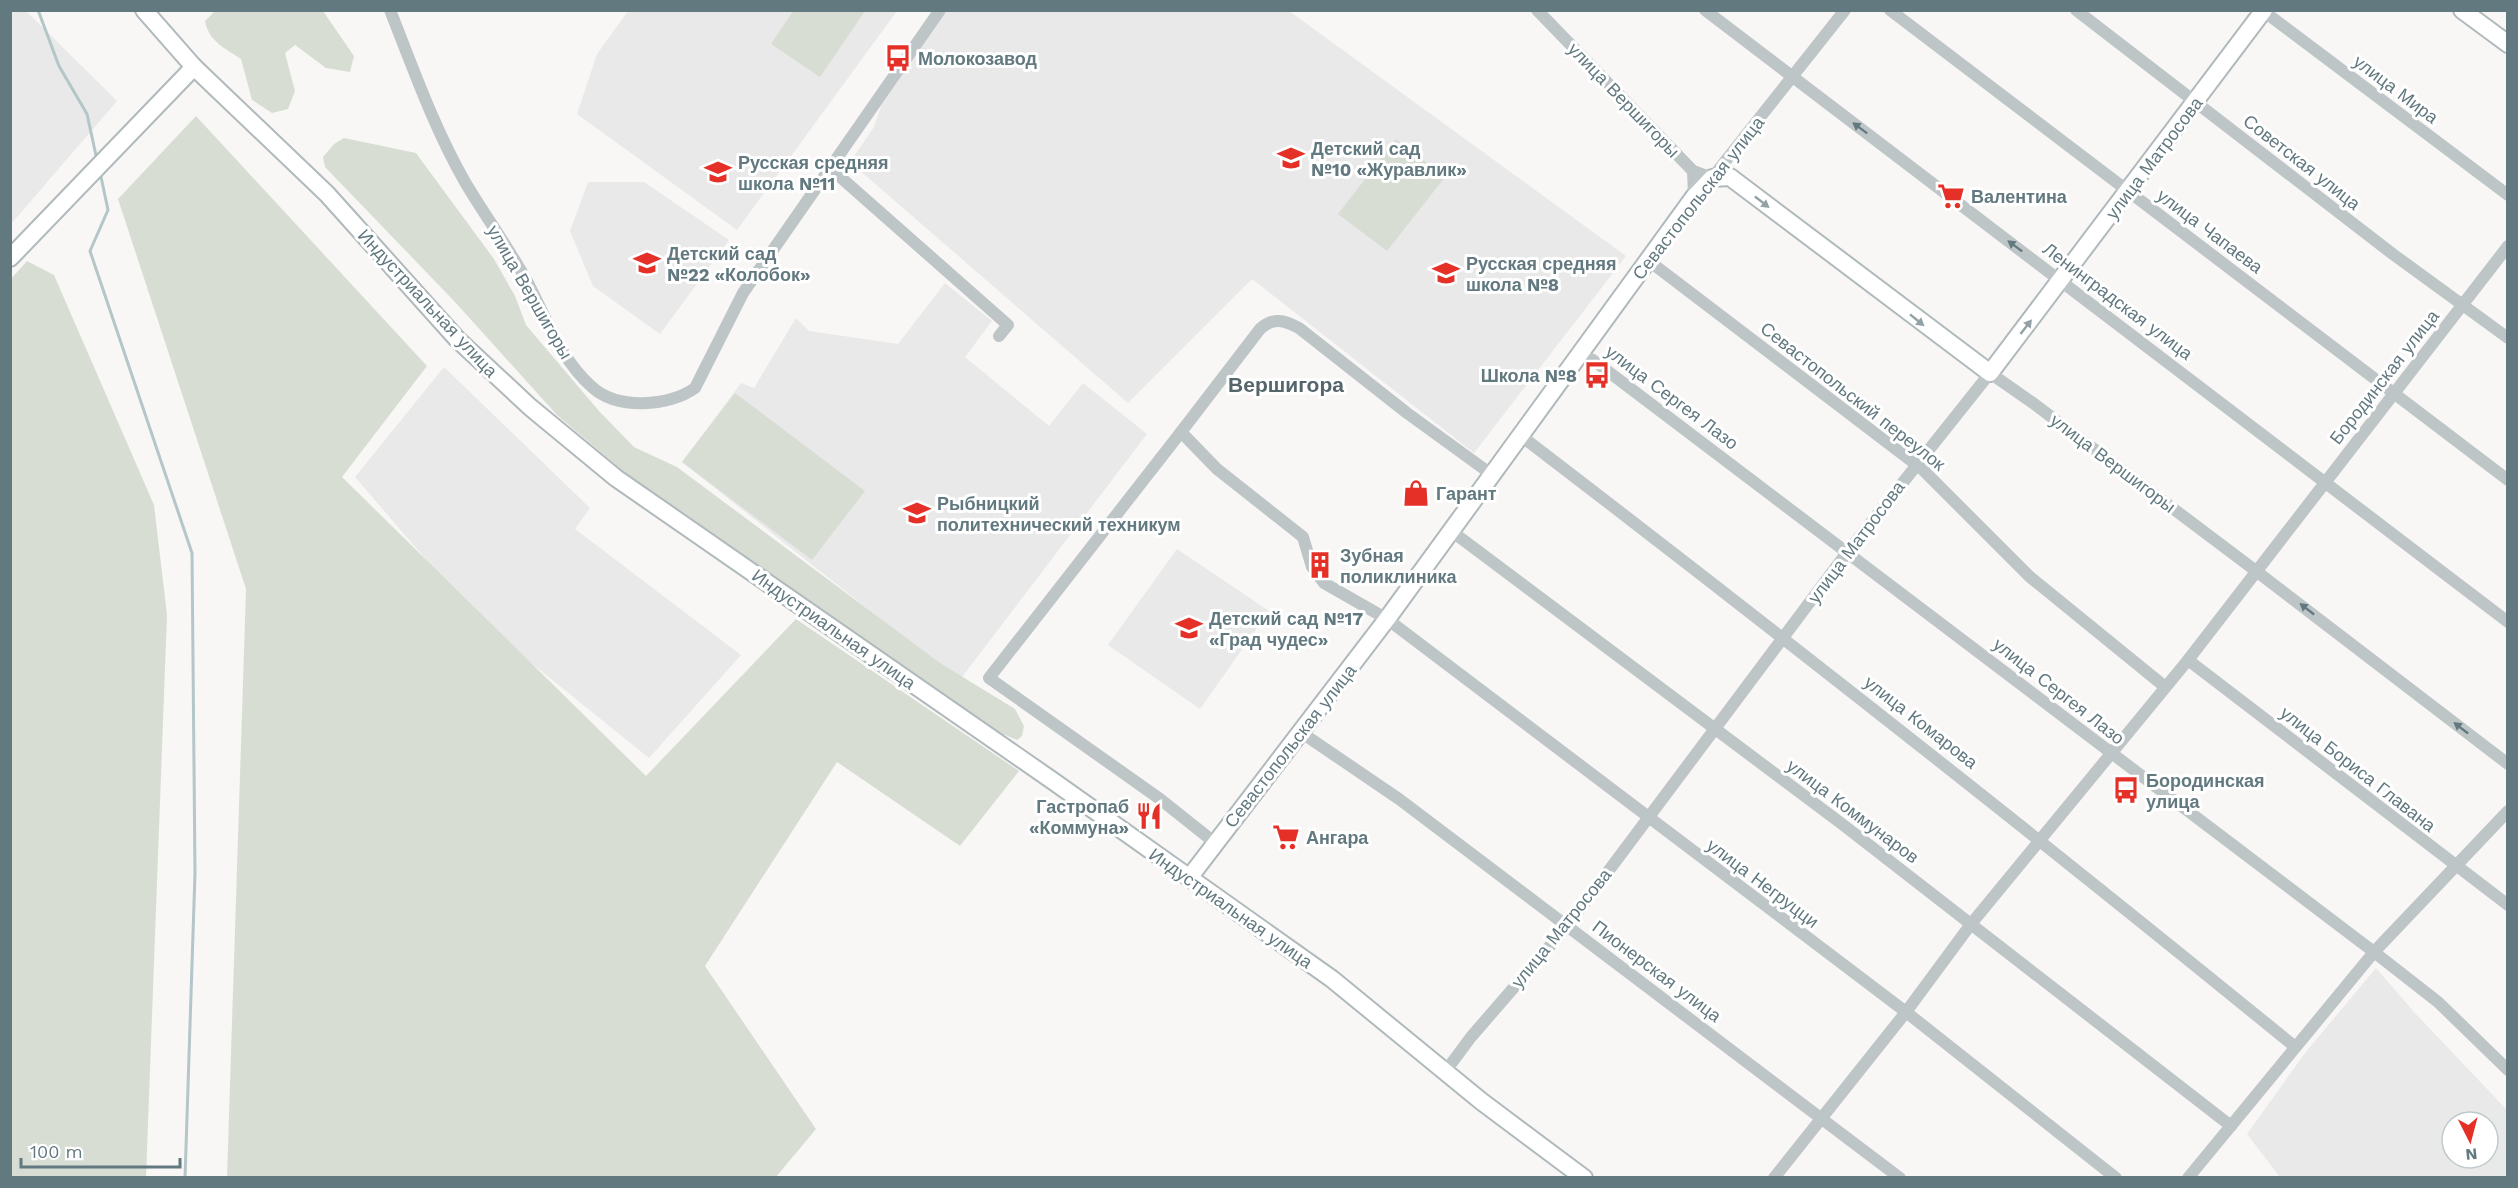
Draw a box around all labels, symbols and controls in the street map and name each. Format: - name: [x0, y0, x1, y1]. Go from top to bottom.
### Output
- street label: улица Вершигоры: [1564, 38, 1684, 162]
- bus stop icon: Молокозавод: [883, 43, 913, 73]
- place label: Молокозавод: [918, 48, 1038, 69]
- street label: улица Мира: [2349, 50, 2443, 128]
- street label: улица Матросова: [2101, 92, 2207, 223]
- street label: Советская улица: [2239, 110, 2365, 215]
- street label: Севастопольская улица: [1628, 111, 1769, 284]
- one-way arrow: [1852, 122, 1868, 134]
- place label: Детский сад №10 «Журавлик»: [1311, 138, 1467, 180]
- school or university icon: Детский сад №10 «Журавлик»: [1276, 143, 1306, 173]
- place label: Русская средняя школа №11: [738, 152, 889, 194]
- school or university icon: Русская средняя школа №11: [703, 157, 733, 187]
- supermarket icon: Валентина: [1936, 181, 1966, 211]
- street label: улица Чапаева: [2153, 184, 2268, 278]
- place label: Валентина: [1971, 186, 2068, 207]
- one-way arrow: [1754, 196, 1770, 209]
- street label: улица Вершигоры: [483, 221, 577, 363]
- street label: Индустриальная улица: [354, 225, 503, 382]
- street label: Ленинградская улица: [2039, 238, 2198, 365]
- one-way arrow: [2007, 239, 2023, 252]
- place label: Детский сад №22 «Колобок»: [667, 243, 810, 285]
- school or university icon: Детский сад №22 «Колобок»: [632, 248, 662, 278]
- place label: Русская средняя школа №8: [1466, 253, 1617, 295]
- school or university icon: Русская средняя школа №8: [1431, 258, 1461, 288]
- street label: Бородинская улица: [2325, 305, 2444, 448]
- one-way arrow: [1909, 313, 1925, 326]
- street label: Севастопольский переулок: [1756, 317, 1950, 475]
- one-way arrow: [2020, 320, 2032, 336]
- street label: улица Сергея Лазо: [1602, 340, 1742, 454]
- bus stop icon: Школа №8: [1582, 360, 1612, 390]
- place label: Школа №8: [1481, 365, 1577, 386]
- district label: Вершигора: [1228, 372, 1344, 397]
- street label: улица Вершигоры: [2046, 409, 2180, 517]
- street label: улица Матросова: [1803, 476, 1909, 607]
- shop icon: Гарант: [1401, 478, 1431, 508]
- place label: Гарант: [1436, 483, 1497, 504]
- place label: Рыбницкий политехнический техникум: [937, 493, 1181, 535]
- school or university icon: Рыбницкий политехнический техникум: [902, 498, 932, 528]
- place label: Зубная поликлиника: [1340, 545, 1458, 587]
- building icon: Зубная поликлиника: [1305, 550, 1335, 580]
- street label: Индустриальная улица: [748, 565, 921, 694]
- one-way arrow: [2299, 603, 2315, 615]
- place label: Детский сад №17 «Град чудес»: [1209, 608, 1363, 650]
- school or university icon: Детский сад №17 «Град чудес»: [1174, 613, 1204, 643]
- street label: улица Сергея Лазо: [1989, 633, 2129, 749]
- street label: Севастопольская улица: [1220, 659, 1361, 832]
- street label: улица Комарова: [1860, 671, 1983, 773]
- street label: улица Бориса Главана: [2276, 702, 2441, 837]
- one-way arrow: [2453, 721, 2469, 734]
- street label: улица Коммунаров: [1783, 755, 1923, 867]
- place label: Бородинская улица: [2146, 770, 2265, 812]
- bus stop icon: Бородинская улица: [2111, 775, 2141, 805]
- place label: Гастропаб «Коммуна»: [1029, 796, 1129, 838]
- restaurant icon: Гастропаб «Коммуна»: [1134, 801, 1164, 831]
- supermarket icon: Ангара: [1271, 822, 1301, 852]
- place label: Ангара: [1306, 827, 1369, 848]
- street label: улица Негруцци: [1703, 834, 1823, 932]
- street label: Индустриальная улица: [1145, 844, 1318, 973]
- street label: улица Матросова: [1506, 863, 1616, 992]
- street label: Пионерская улица: [1589, 916, 1726, 1027]
- north arrow: [2440, 1110, 2500, 1170]
- scale bar: [21, 1131, 180, 1169]
- text: 100 m: [30, 1141, 83, 1162]
- text: N: [2465, 1144, 2478, 1164]

